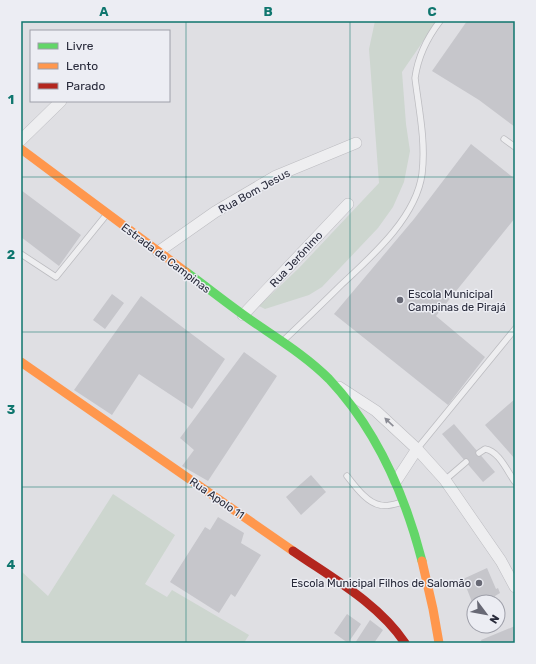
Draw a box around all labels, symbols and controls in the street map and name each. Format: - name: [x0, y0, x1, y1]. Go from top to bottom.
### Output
- text: A: [99, 4, 109, 19]
- text: B: [263, 4, 273, 19]
- text: C: [427, 4, 437, 19]
- legend: [30, 30, 170, 102]
- text: Livre: [66, 39, 94, 53]
- text: Lento: [66, 59, 98, 73]
- text: Parado: [66, 79, 105, 93]
- text: 1: [8, 92, 14, 107]
- street label: Rua Bom Jesus: [216, 166, 293, 216]
- street label: Estrada de Campinas: [119, 221, 213, 296]
- street label: Rua Jerônimo: [267, 229, 326, 290]
- text: 2: [7, 247, 15, 262]
- place label: Escola Municipal Campinas de Pirajá: [408, 288, 506, 314]
- marker: Escola Municipal Campinas de Pirajá: [395, 295, 405, 305]
- text: 3: [7, 402, 16, 417]
- one-way arrow: [384, 418, 393, 427]
- street label: Rua Apolo 11: [187, 475, 247, 522]
- text: 4: [7, 557, 16, 572]
- place label: Escola Municipal Filhos de Salomão: [291, 577, 471, 590]
- marker: Escola Municipal Filhos de Salomão: [474, 578, 484, 588]
- north arrow: [466, 594, 506, 634]
- text: N: [486, 612, 502, 626]

